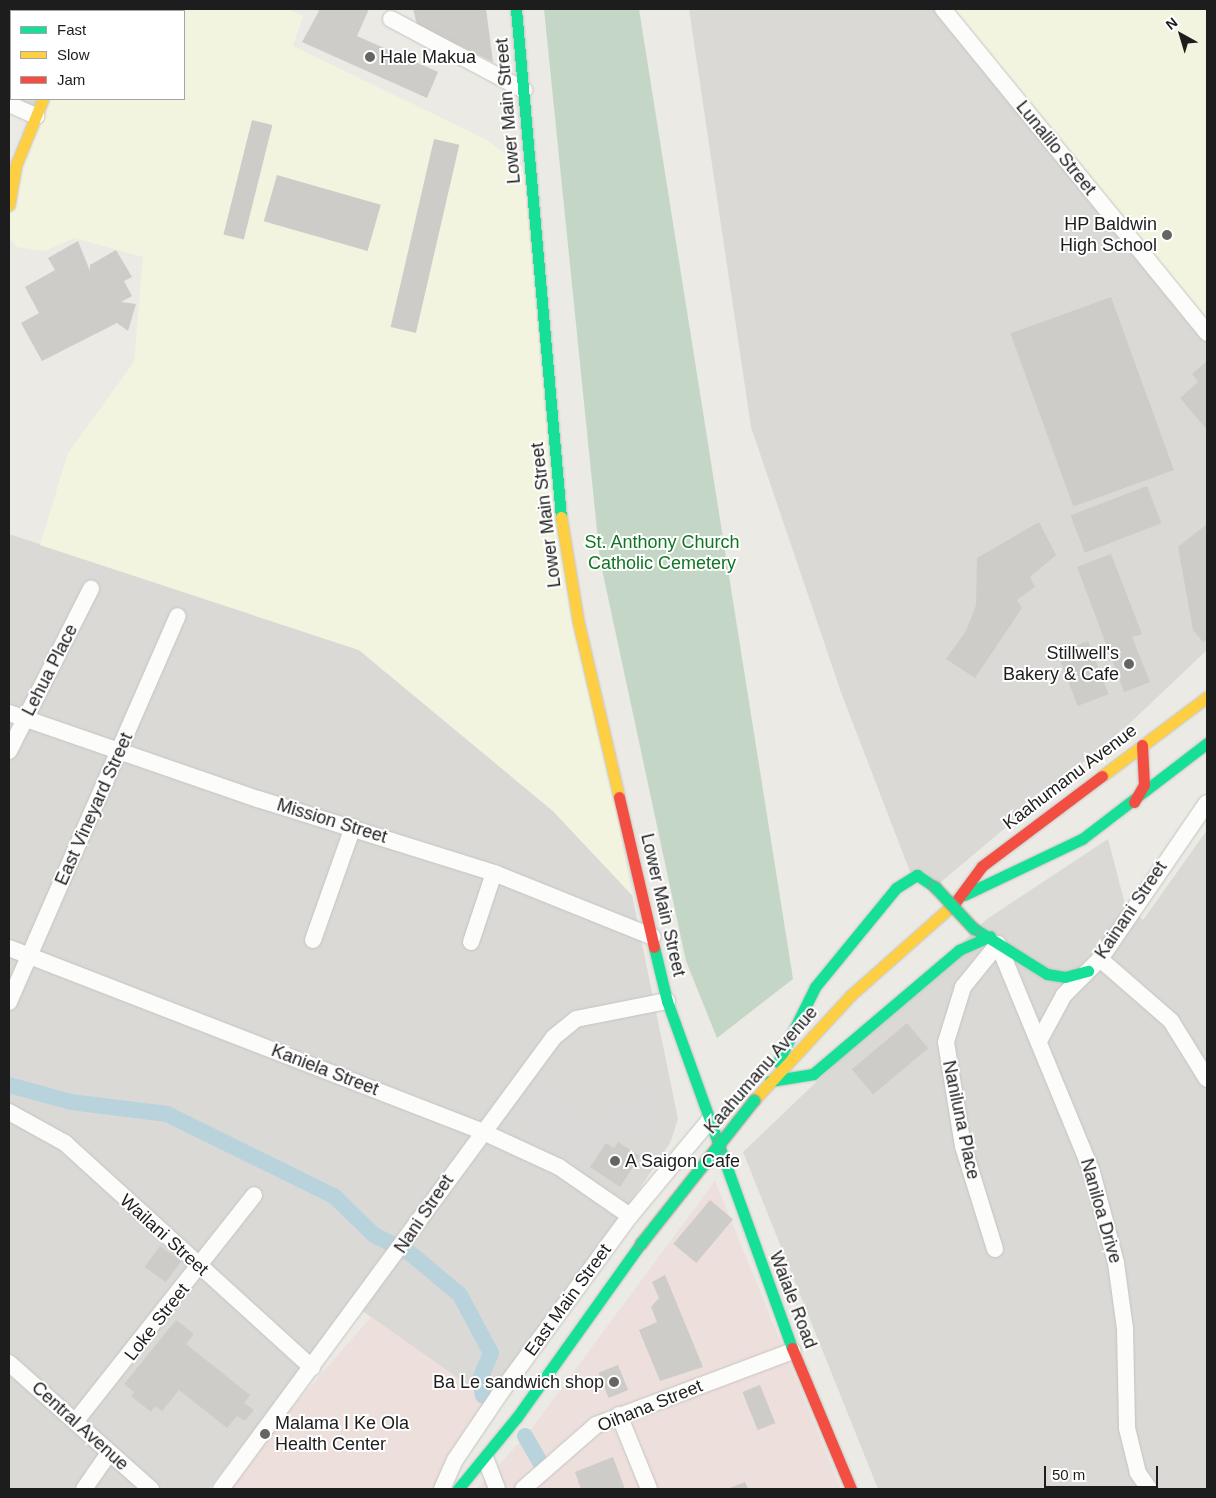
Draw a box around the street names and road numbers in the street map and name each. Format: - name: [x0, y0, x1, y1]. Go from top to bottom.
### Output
- street label: Lower Main Street: [491, 37, 525, 185]
- street label: Lunalilo Street: [1011, 96, 1101, 200]
- street label: Lower Main Street: [526, 441, 566, 589]
- street label: Lehua Place: [18, 621, 82, 719]
- street label: Kaahumanu Avenue: [998, 719, 1142, 835]
- street label: East Vineyard Street: [51, 729, 137, 889]
- street label: Mission Street: [274, 794, 390, 848]
- street label: Lower Main Street: [636, 831, 690, 979]
- street label: Kainani Street: [1090, 857, 1172, 963]
- street label: Kaahumanu Avenue: [699, 1001, 823, 1139]
- street label: Kaniela Street: [268, 1040, 382, 1100]
- street label: Naniluna Place: [938, 1059, 984, 1181]
- street label: Naniloa Drive: [1076, 1156, 1126, 1266]
- street label: Nani Street: [390, 1171, 458, 1257]
- street label: Wailani Street: [115, 1190, 213, 1280]
- street label: East Main Street: [520, 1240, 616, 1360]
- street label: Waiale Road: [765, 1248, 821, 1352]
- street label: Loke Street: [120, 1279, 194, 1365]
- street label: Oihana Street: [594, 1375, 706, 1437]
- street label: Central Avenue: [27, 1377, 133, 1475]

